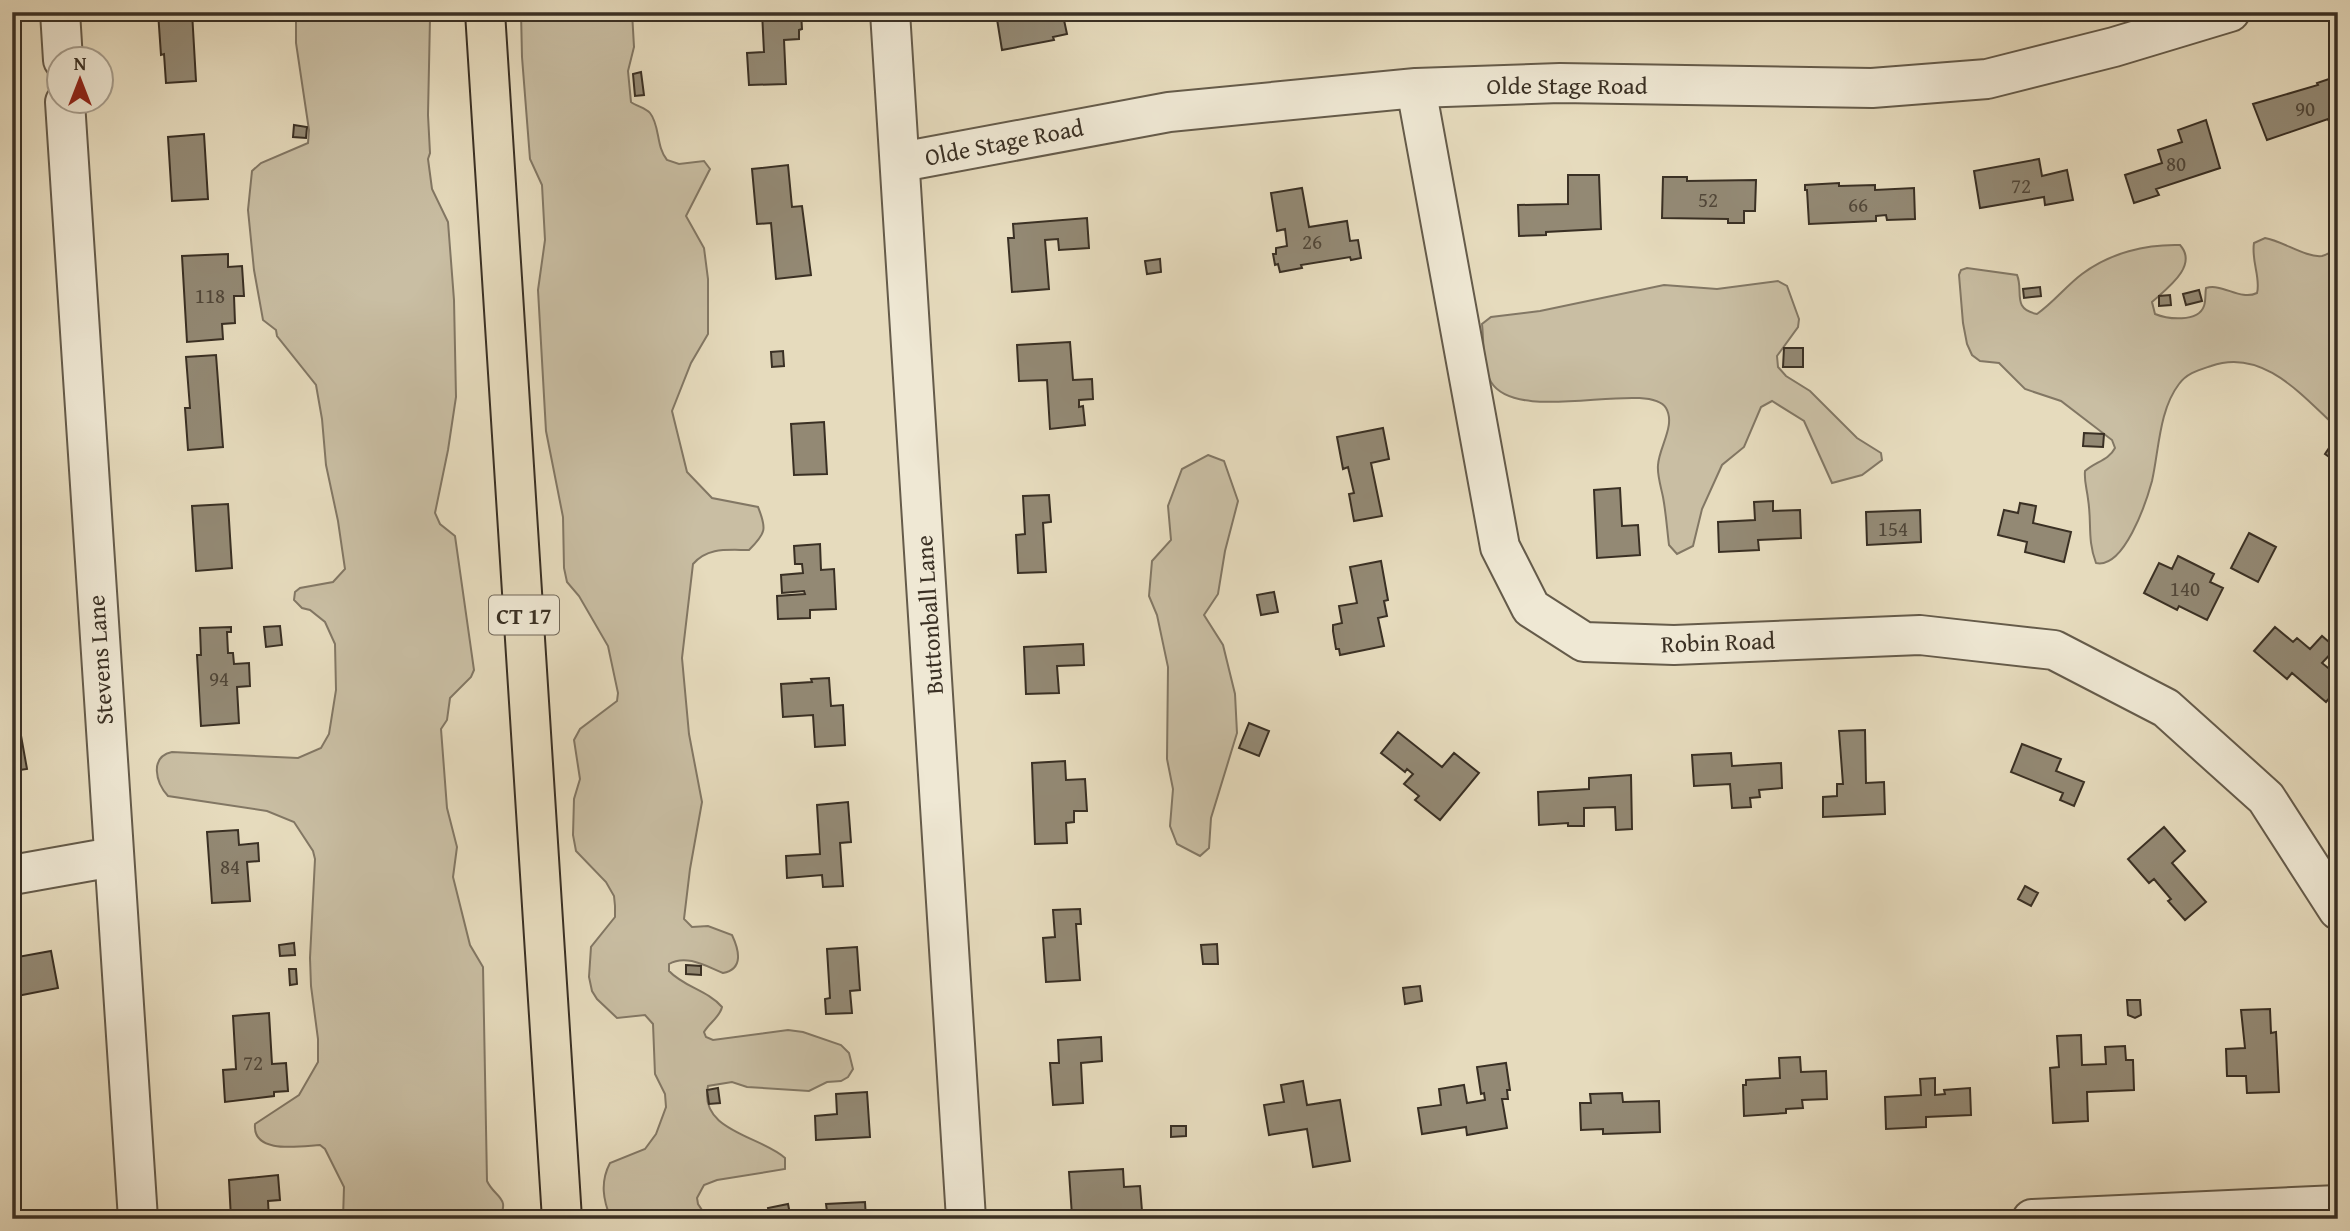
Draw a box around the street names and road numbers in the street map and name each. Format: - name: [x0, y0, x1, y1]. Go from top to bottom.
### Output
- street label: Olde Stage Road: [1487, 68, 1648, 103]
- street label: Olde Stage Road: [922, 109, 1086, 175]
- street label: Buttonball Lane: [906, 534, 952, 696]
- street label: Stevens Lane: [78, 594, 122, 726]
- road number: CT 17: [489, 596, 559, 635]
- street label: Robin Road: [1660, 623, 1776, 661]

